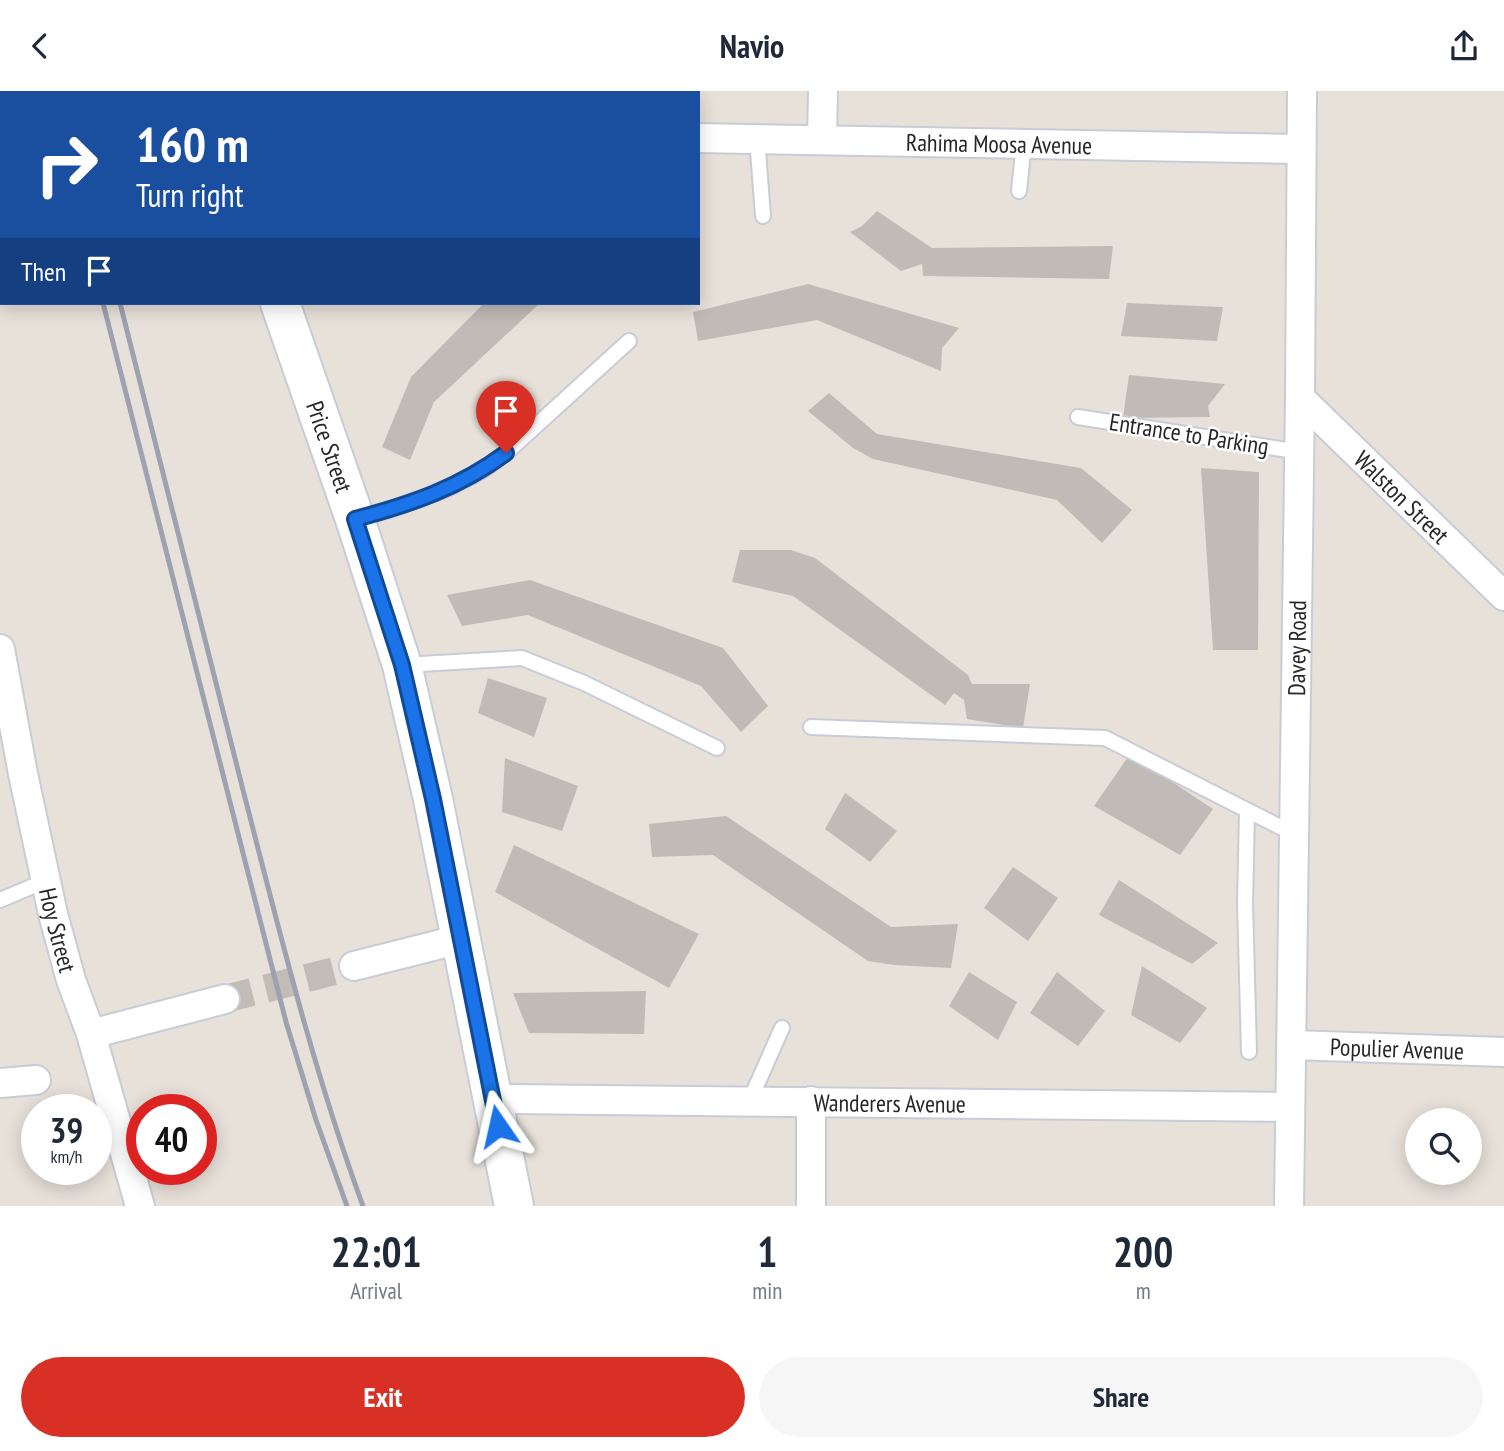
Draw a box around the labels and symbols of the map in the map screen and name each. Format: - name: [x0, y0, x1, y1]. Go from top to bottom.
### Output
- street label: Rahima Moosa Avenue: [906, 126, 1092, 161]
- pin: [476, 381, 536, 453]
- street label: Price Street: [300, 397, 360, 497]
- street label: Entrance to Parking: [1107, 406, 1271, 462]
- street label: Walston Street: [1348, 444, 1456, 550]
- street label: Davey Road: [1280, 600, 1313, 696]
- street label: Hoy Street: [32, 885, 84, 976]
- street label: Populier Avenue: [1330, 1031, 1464, 1066]
- street label: Wanderers Avenue: [813, 1087, 966, 1119]
- position arrow: [461, 1089, 535, 1163]
- speed limit sign: 40: [126, 1094, 217, 1185]

